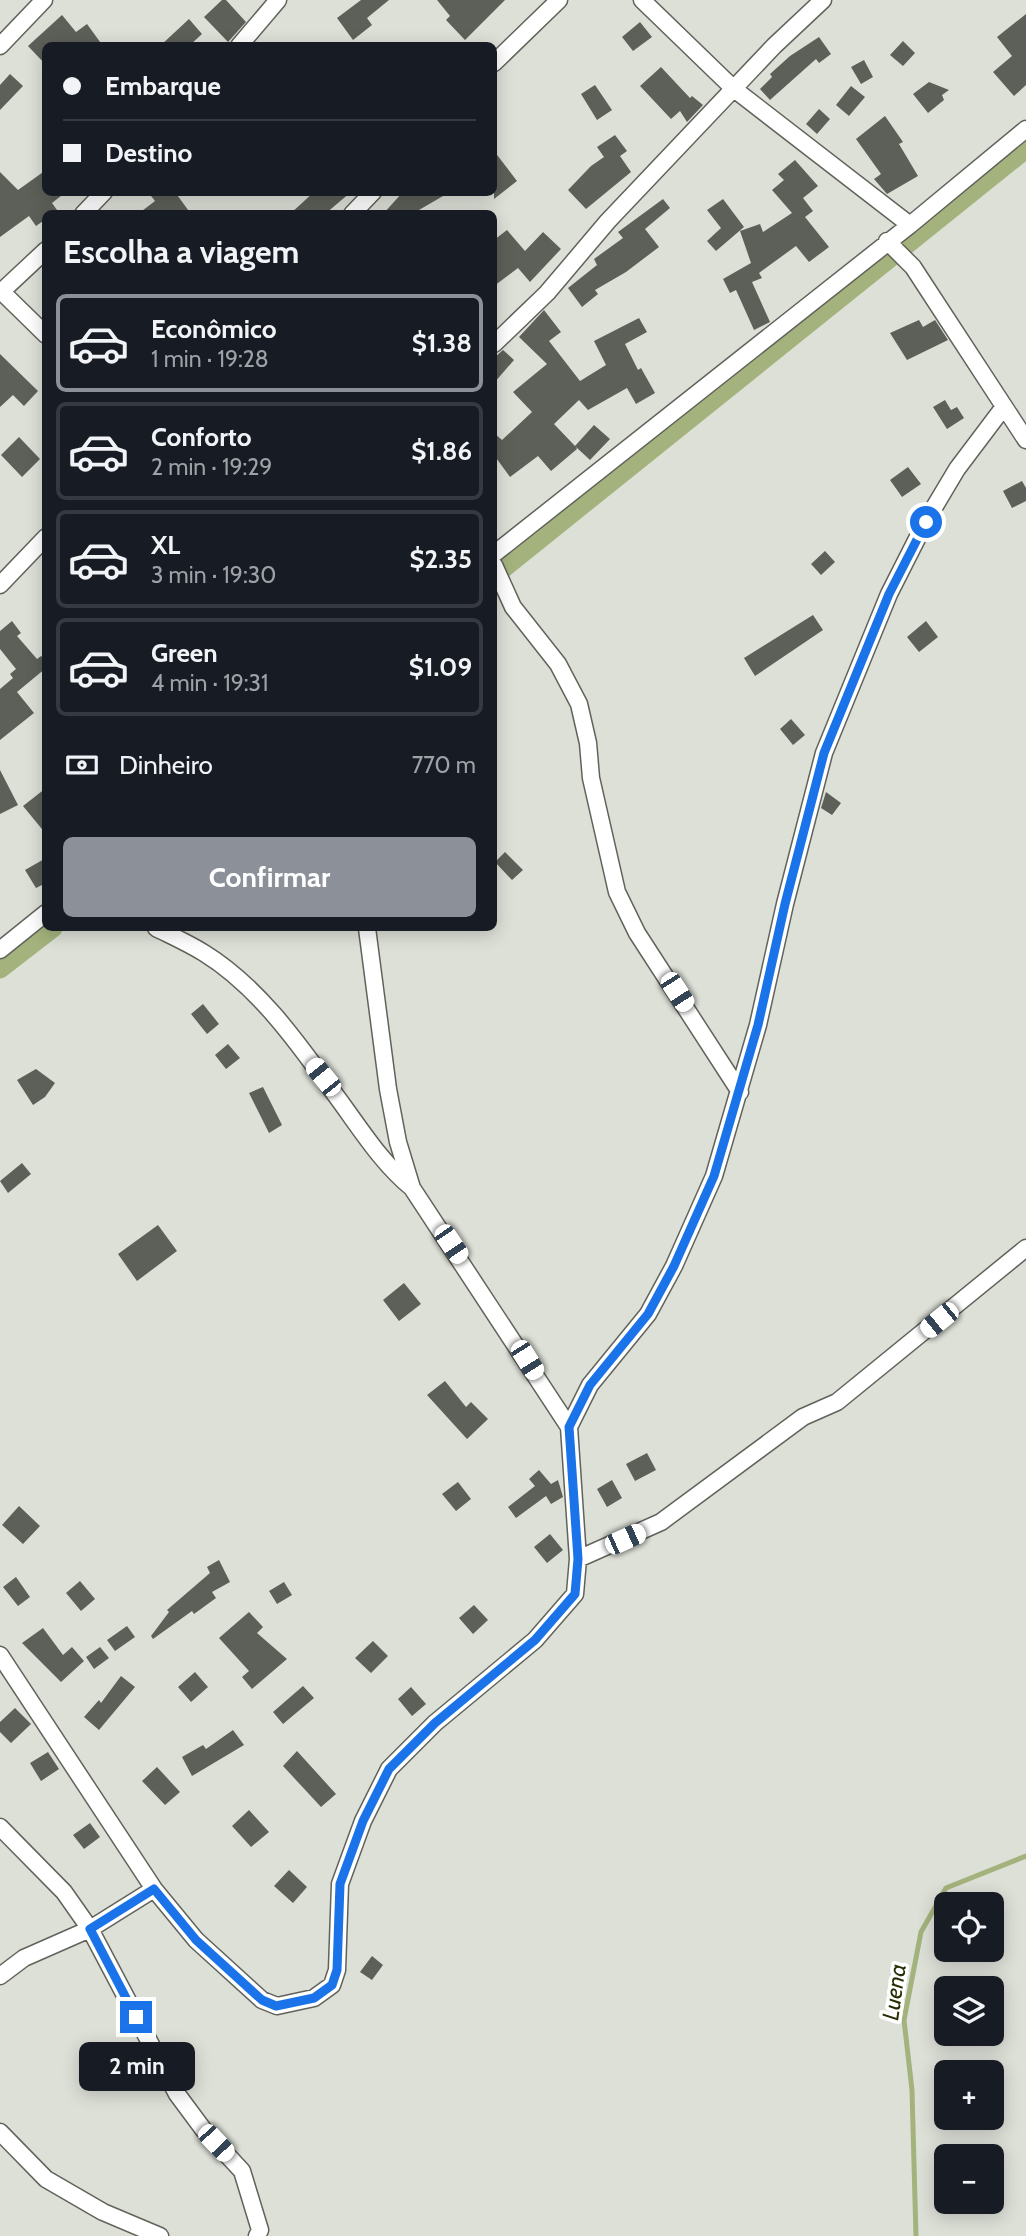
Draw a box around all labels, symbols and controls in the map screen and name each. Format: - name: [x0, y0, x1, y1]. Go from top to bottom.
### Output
- text: Embarque: [105, 70, 221, 102]
- text: Destino: [105, 137, 192, 169]
- text: Escolha a viagem: [63, 232, 299, 271]
- icon: car: [67, 312, 130, 375]
- text: Econômico: [151, 313, 277, 345]
- text: $1.38: [412, 327, 472, 359]
- text: 1 min · 19:28: [151, 345, 269, 373]
- icon: car: [67, 420, 130, 483]
- text: Conforto: [151, 421, 252, 453]
- text: $1.86: [411, 435, 472, 467]
- text: 2 min · 19:29: [151, 453, 272, 481]
- route start: [910, 506, 942, 538]
- icon: car: [67, 528, 130, 591]
- text: XL: [151, 529, 180, 561]
- text: $2.35: [409, 543, 472, 575]
- text: 3 min · 19:30: [151, 561, 276, 589]
- icon: car: [67, 636, 130, 699]
- text: Green: [151, 637, 218, 669]
- text: $1.09: [409, 651, 472, 683]
- text: 4 min · 19:31: [151, 669, 268, 697]
- icon: cash: [63, 746, 101, 784]
- text: Dinheiro: [119, 749, 213, 781]
- text: 770 m: [412, 751, 476, 779]
- button: Confirmar: [63, 837, 476, 917]
- car: [657, 969, 698, 1015]
- car: [302, 1054, 345, 1100]
- car: [431, 1221, 472, 1267]
- car: [917, 1299, 962, 1341]
- car: [507, 1337, 548, 1383]
- car: [602, 1521, 649, 1557]
- map controls: [934, 1892, 1004, 2214]
- button: locate: [934, 1892, 1004, 1962]
- water label: Luena: [876, 1962, 912, 2022]
- button: layers: [934, 1976, 1004, 2046]
- route end: [120, 2001, 152, 2033]
- callout: 2 min: [78, 2042, 194, 2090]
- text: 2 min: [109, 2052, 165, 2080]
- button: +: [934, 2060, 1004, 2130]
- car: [194, 2120, 239, 2166]
- button: −: [934, 2144, 1004, 2214]

